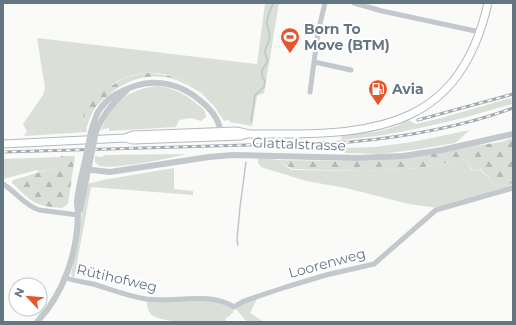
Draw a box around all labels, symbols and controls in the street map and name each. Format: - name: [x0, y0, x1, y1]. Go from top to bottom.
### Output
- place label: Born To Move (BTM): [304, 20, 390, 54]
- sports icon: Born To Move (BTM): [279, 26, 301, 54]
- fuel station icon: Avia: [367, 78, 389, 106]
- place label: Avia: [391, 80, 424, 98]
- street label: Glattalstrasse: [252, 133, 346, 155]
- street label: Loorenweg: [286, 244, 368, 282]
- street label: Rütihofweg: [75, 260, 159, 296]
- north arrow: [8, 277, 48, 317]
- text: N: [11, 286, 27, 300]

